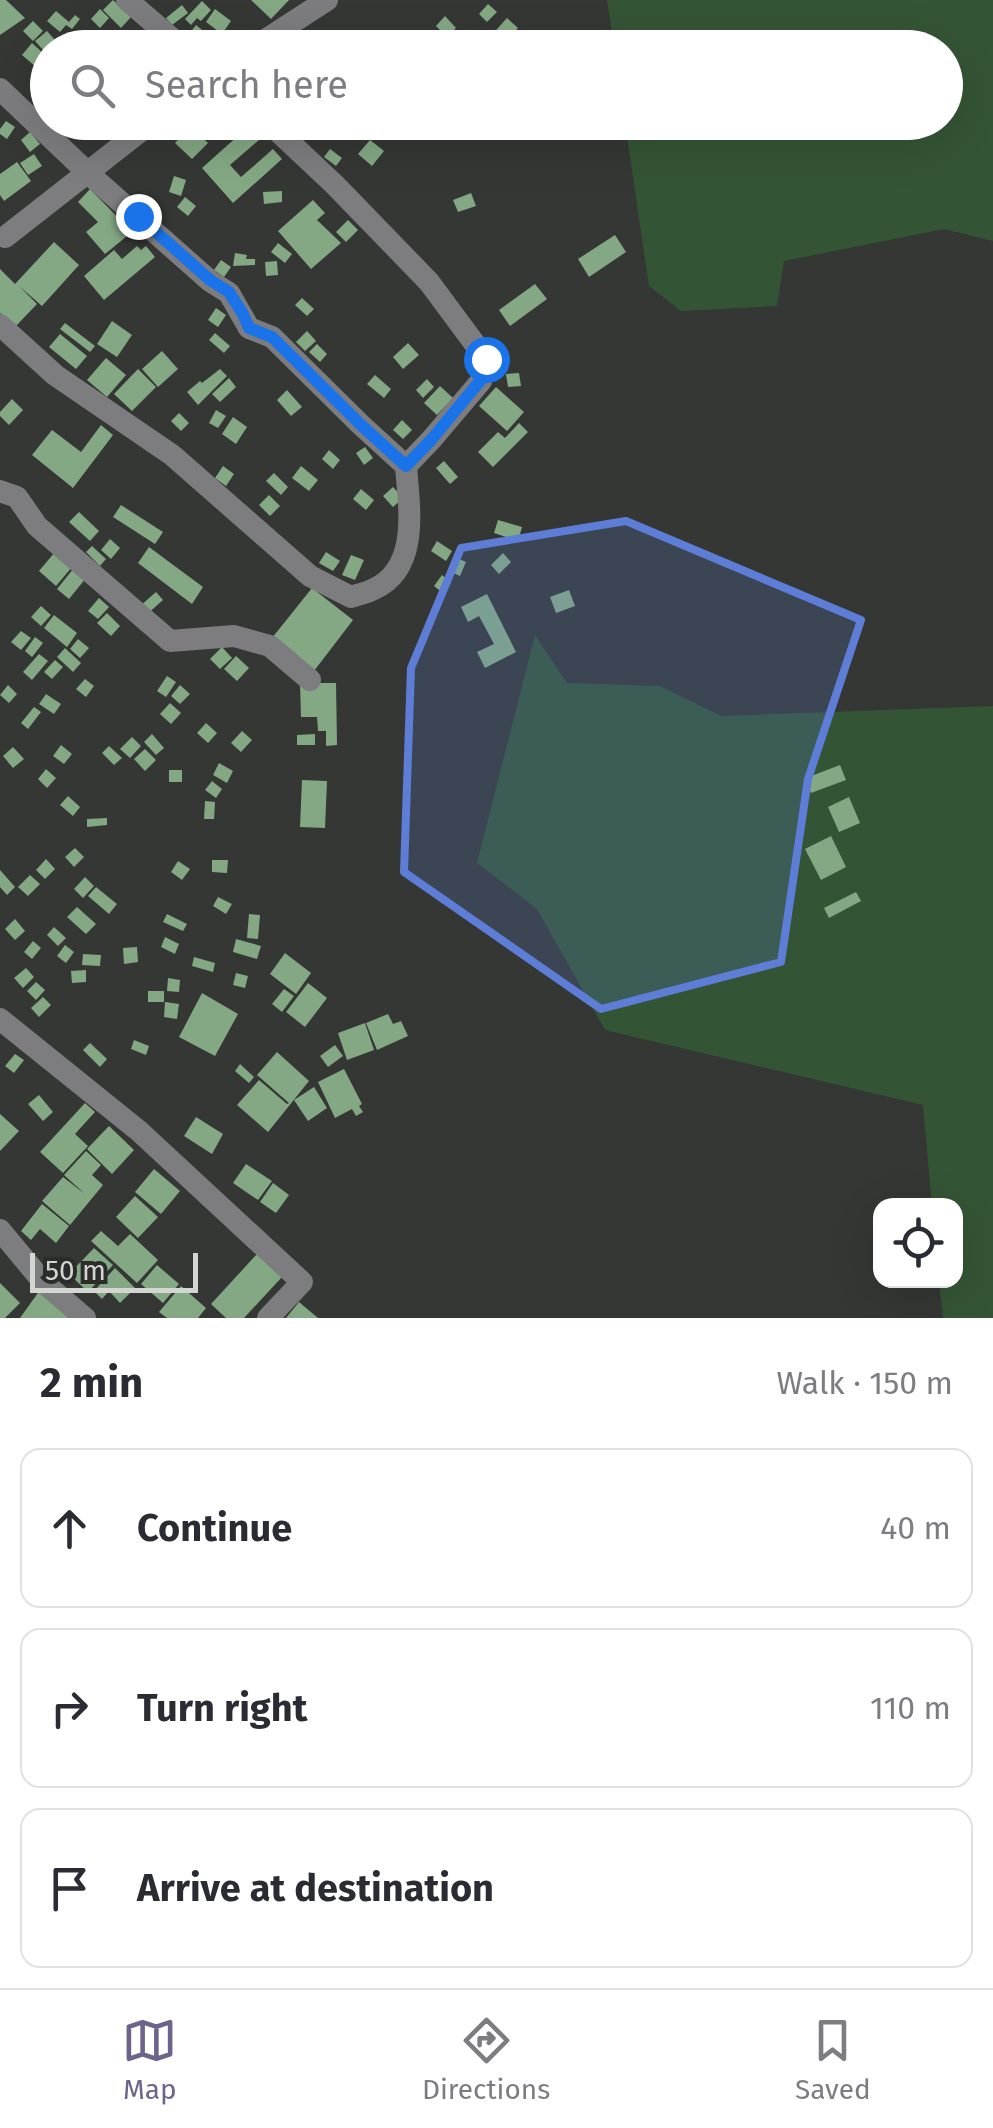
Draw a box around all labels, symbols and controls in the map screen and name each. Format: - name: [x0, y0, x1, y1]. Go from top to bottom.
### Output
- search box: [30, 30, 963, 140]
- icon: search: [65, 58, 120, 113]
- text: Search here: [145, 62, 348, 108]
- route end: [116, 194, 162, 240]
- route start: [464, 337, 510, 383]
- map controls: [873, 1198, 963, 1288]
- button: locate: [873, 1198, 963, 1288]
- scale bar: [30, 1248, 198, 1292]
- text: 50 m: [45, 1254, 106, 1287]
- text: 2 min: [40, 1358, 143, 1408]
- text: Walk · 150 m: [776, 1364, 953, 1402]
- icon: ahead: [42, 1501, 97, 1556]
- text: Continue: [137, 1505, 292, 1551]
- text: 40 m: [880, 1509, 951, 1547]
- icon: right: [42, 1681, 97, 1736]
- text: Turn right: [137, 1685, 307, 1731]
- text: 110 m: [870, 1689, 951, 1727]
- icon: arrive: [42, 1861, 97, 1916]
- text: Arrive at destination: [137, 1865, 494, 1911]
- tab: Map: [122, 2013, 177, 2106]
- tab: Directions: [422, 2013, 550, 2106]
- tab: Saved: [795, 2013, 871, 2106]

